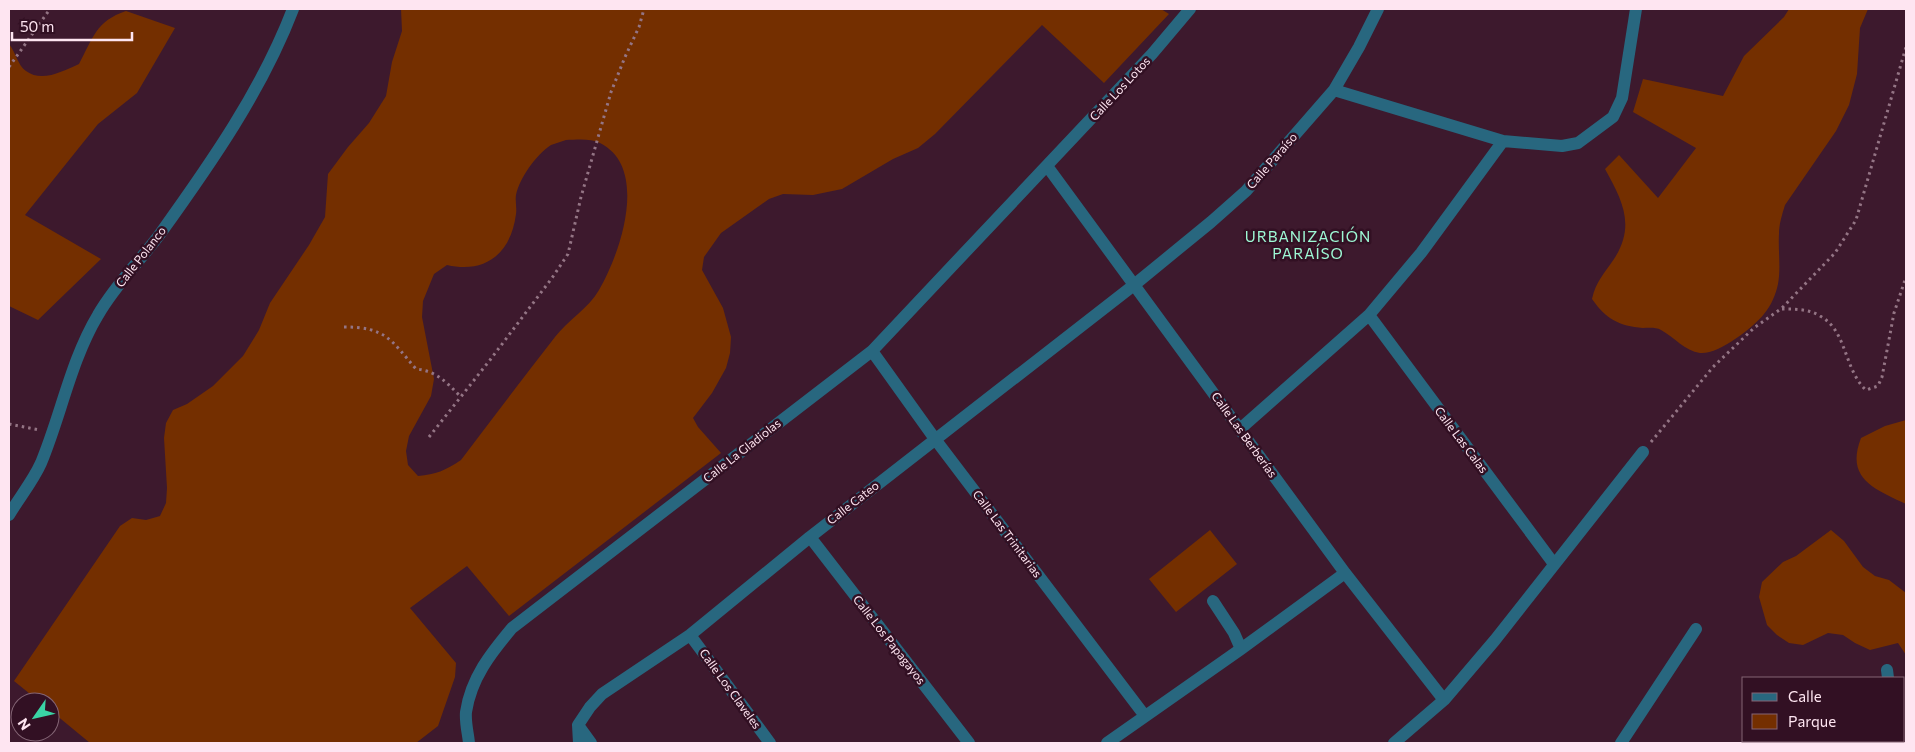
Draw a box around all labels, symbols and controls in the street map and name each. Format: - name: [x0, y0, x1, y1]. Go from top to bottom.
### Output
- scale bar: [12, 10, 132, 42]
- text: 50 m: [20, 17, 54, 35]
- street label: Calle Los Lotos: [1086, 53, 1152, 123]
- street label: Calle Paraíso: [1243, 129, 1299, 191]
- street label: Calle Polanco: [112, 223, 168, 289]
- district label: URBANIZACIÓN PARAÍSO: [1245, 226, 1371, 262]
- street label: Calle Las Berberías: [1209, 389, 1280, 480]
- street label: Calle Las Calas: [1432, 403, 1491, 475]
- street label: Calle La Gladiolas: [700, 416, 783, 485]
- street label: Calle Cateo: [824, 478, 881, 527]
- street label: Calle Las Trinitarias: [970, 487, 1045, 580]
- street label: Calle Los Papagayos: [851, 592, 929, 687]
- street label: Calle Los Claveles: [697, 646, 765, 731]
- legend: [1742, 677, 1905, 742]
- text: Calle: [1788, 687, 1822, 705]
- north arrow: [10, 692, 60, 742]
- text: Parque: [1788, 712, 1836, 730]
- text: N: [14, 715, 34, 734]

